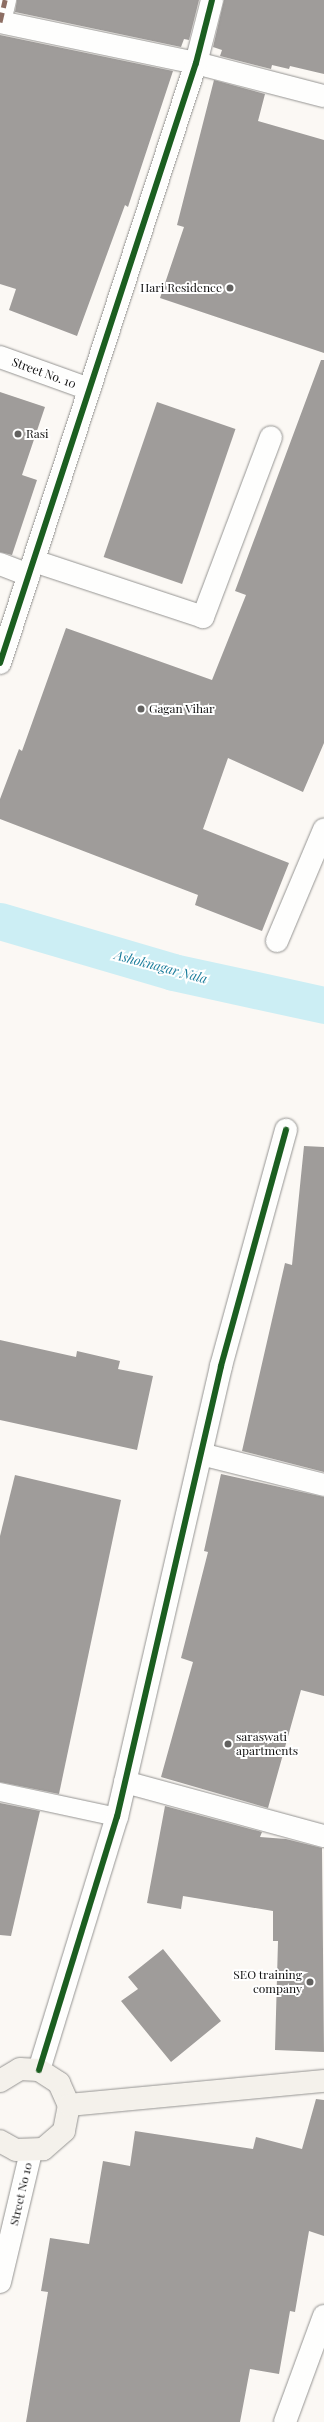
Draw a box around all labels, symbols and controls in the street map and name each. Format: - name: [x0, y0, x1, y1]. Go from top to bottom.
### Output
- place label: Hari Residence: [140, 281, 222, 295]
- marker: Hari Residence: [225, 283, 235, 293]
- street label: Street No. 10: [10, 355, 78, 391]
- place label: Rasi: [26, 427, 49, 441]
- marker: Rasi: [13, 429, 23, 439]
- place label: Gagan Vihar: [149, 702, 215, 716]
- marker: Gagan Vihar: [136, 704, 146, 714]
- water label: Ashoknagar Nala: [113, 947, 209, 987]
- place label: saraswati apartments: [236, 1730, 298, 1758]
- marker: saraswati apartments: [223, 1739, 233, 1749]
- place label: SEO training company: [233, 1968, 302, 1996]
- marker: SEO training company: [305, 1977, 315, 1987]
- street label: Street No 10: [7, 2161, 35, 2227]

